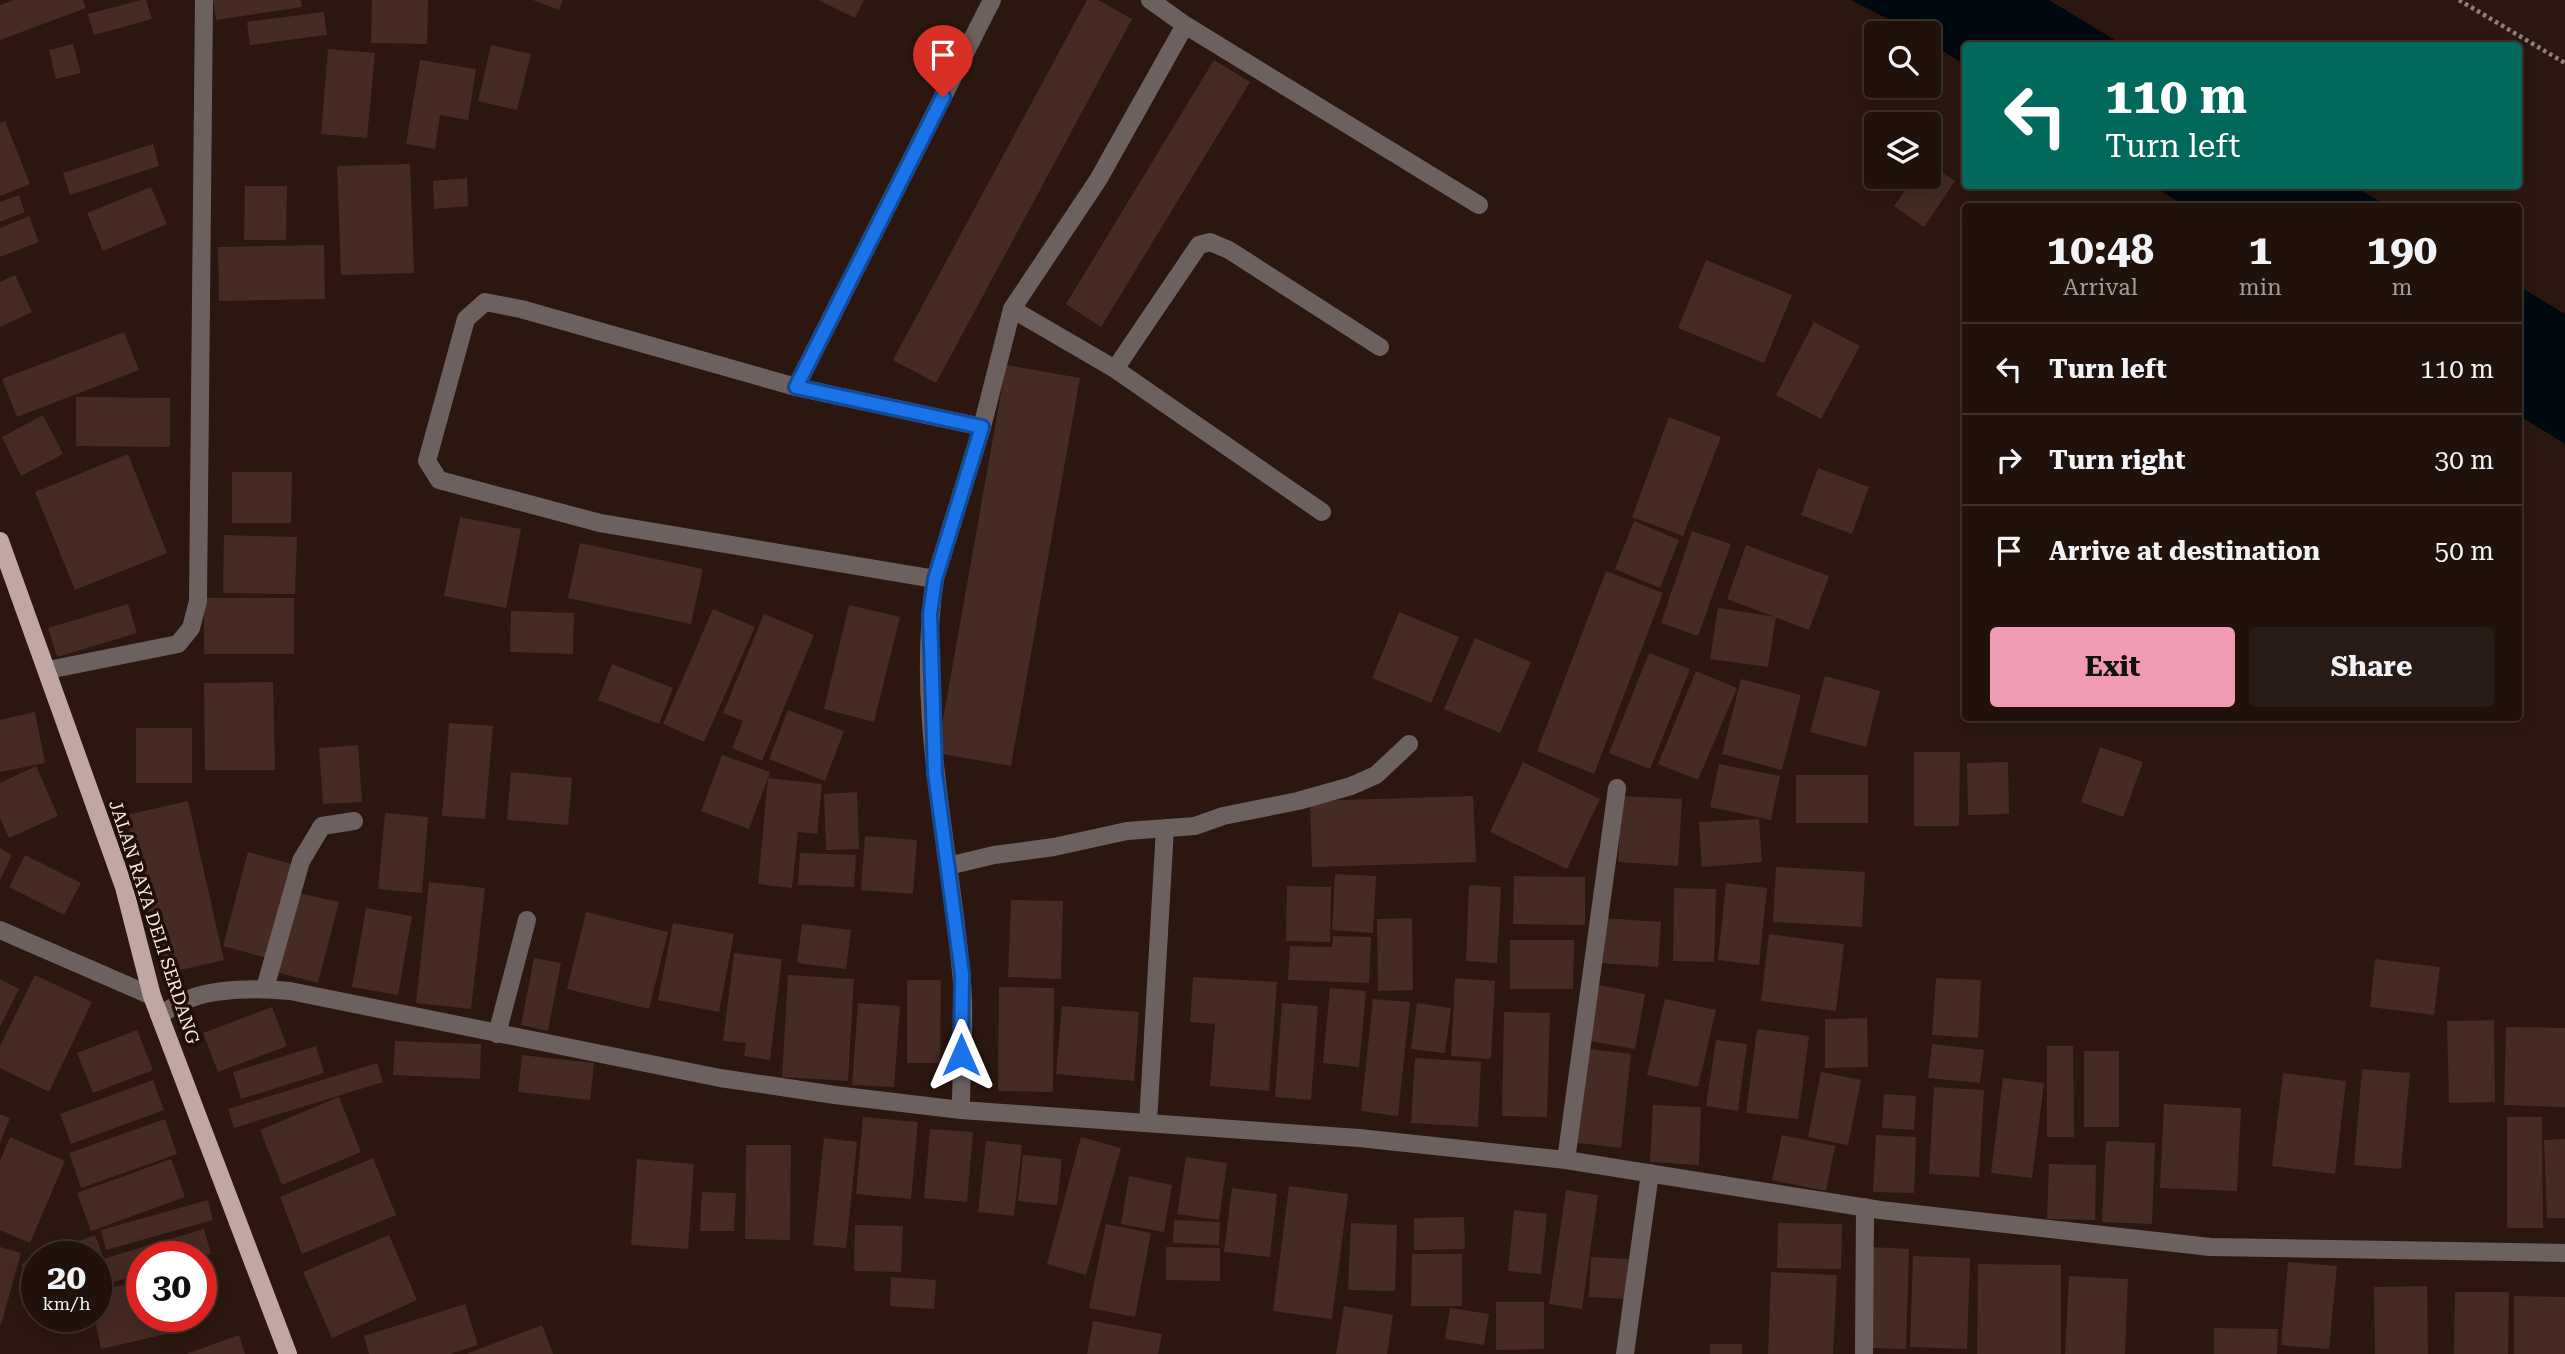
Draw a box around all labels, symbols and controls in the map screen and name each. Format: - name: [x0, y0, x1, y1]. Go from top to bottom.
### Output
- map controls: [1864, 21, 1941, 189]
- button: search: [1864, 21, 1941, 98]
- pin: [913, 25, 973, 97]
- icon: arrive: [924, 36, 962, 74]
- text: 110 m: [2105, 68, 2247, 125]
- icon: left: [1990, 70, 2081, 161]
- button: layers: [1864, 112, 1941, 189]
- text: Turn left: [2105, 127, 2240, 165]
- text: 10:48: [2047, 225, 2154, 274]
- text: 1: [2249, 225, 2272, 274]
- text: 190: [2367, 225, 2437, 274]
- text: Arrival: [2063, 274, 2138, 301]
- text: min: [2239, 274, 2282, 301]
- text: m: [2391, 274, 2412, 301]
- icon: left: [1990, 350, 2028, 388]
- text: Turn left: [2049, 354, 2167, 384]
- text: 110 m: [2420, 354, 2494, 384]
- icon: right: [1990, 441, 2028, 479]
- text: Turn right: [2049, 445, 2185, 475]
- text: 30 m: [2435, 445, 2494, 475]
- icon: arrive: [1990, 532, 2028, 570]
- text: Arrive at destination: [2049, 536, 2320, 566]
- text: 50 m: [2435, 536, 2494, 566]
- button: Exit: [1990, 627, 2235, 707]
- button: Share: [2249, 627, 2494, 707]
- street label: JALAN RAYA DELI SERDANG: [105, 797, 204, 1047]
- position arrow: [924, 1018, 998, 1092]
- speed limit sign: 30: [126, 1241, 217, 1332]
- text: 20: [47, 1257, 86, 1298]
- text: km/h: [42, 1293, 91, 1314]

